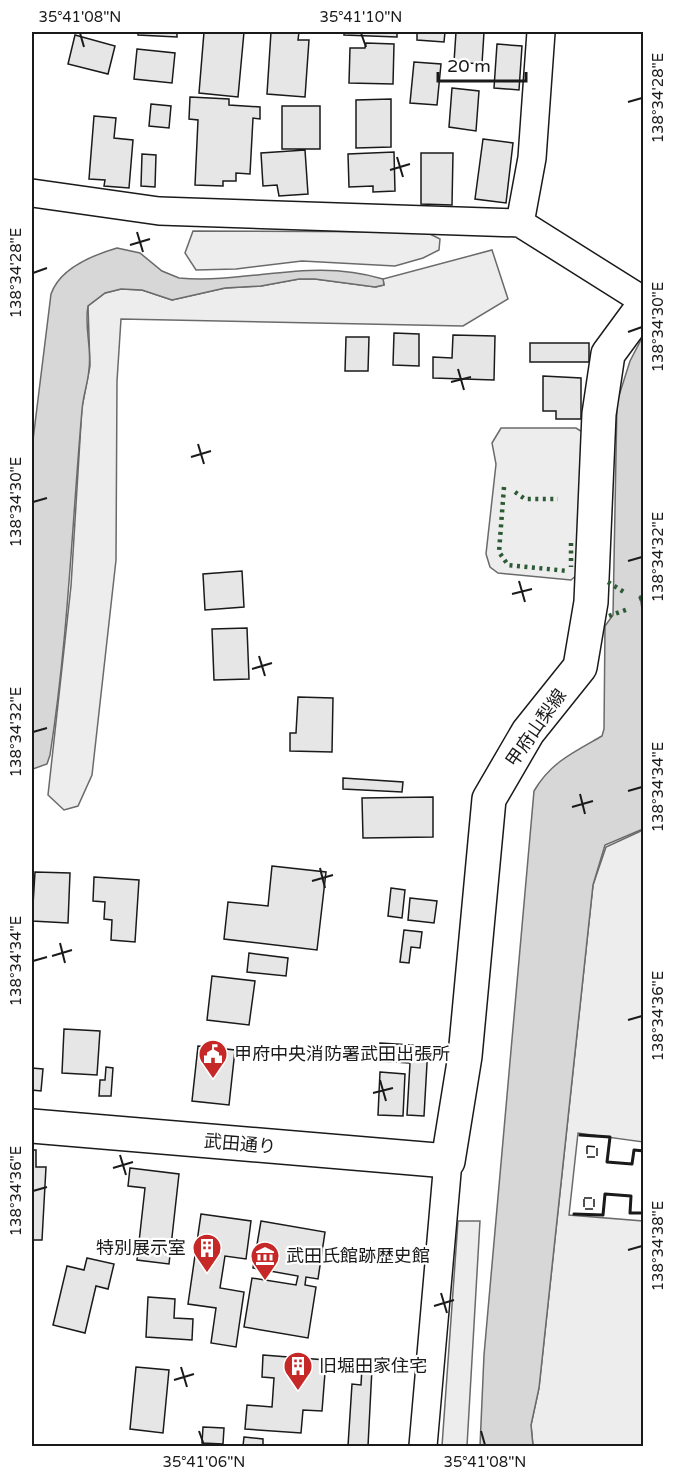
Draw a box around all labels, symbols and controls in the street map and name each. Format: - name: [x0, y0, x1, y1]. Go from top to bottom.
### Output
- text: 35°41'08"N: [39, 8, 121, 26]
- text: 35°41'10"N: [320, 8, 402, 26]
- scale bar: [438, 45, 526, 83]
- text: 138°34'28"E: [649, 53, 667, 143]
- text: 20 m: [447, 55, 491, 77]
- text: 138°34'28"E: [7, 228, 25, 318]
- text: 138°34'30"E: [649, 282, 667, 372]
- text: 138°34'30"E: [7, 457, 25, 547]
- text: 138°34'32"E: [649, 512, 667, 602]
- street label: 甲府山梨線: [501, 685, 571, 771]
- text: 138°34'32"E: [7, 687, 25, 777]
- text: 138°34'34"E: [649, 742, 667, 832]
- text: 138°34'34"E: [7, 916, 25, 1006]
- text: 138°34'36"E: [649, 971, 667, 1061]
- public building icon: 甲府中央消防署武田出張所: [197, 1038, 229, 1080]
- place label: 甲府中央消防署武田出張所: [234, 1043, 450, 1065]
- street label: 武田通り: [203, 1130, 277, 1158]
- text: 138°34'36"E: [7, 1146, 25, 1236]
- text: 138°34'38"E: [649, 1201, 667, 1291]
- building icon: 特別展示室: [191, 1232, 223, 1274]
- place label: 特別展示室: [96, 1237, 186, 1259]
- museum icon: 武田氏館跡歴史館: [249, 1240, 281, 1282]
- place label: 武田氏館跡歴史館: [286, 1245, 430, 1267]
- building icon: 旧堀田家住宅: [282, 1350, 314, 1392]
- place label: 旧堀田家住宅: [319, 1355, 427, 1377]
- text: 35°41'06"N: [163, 1453, 245, 1471]
- text: 35°41'08"N: [444, 1453, 526, 1471]

